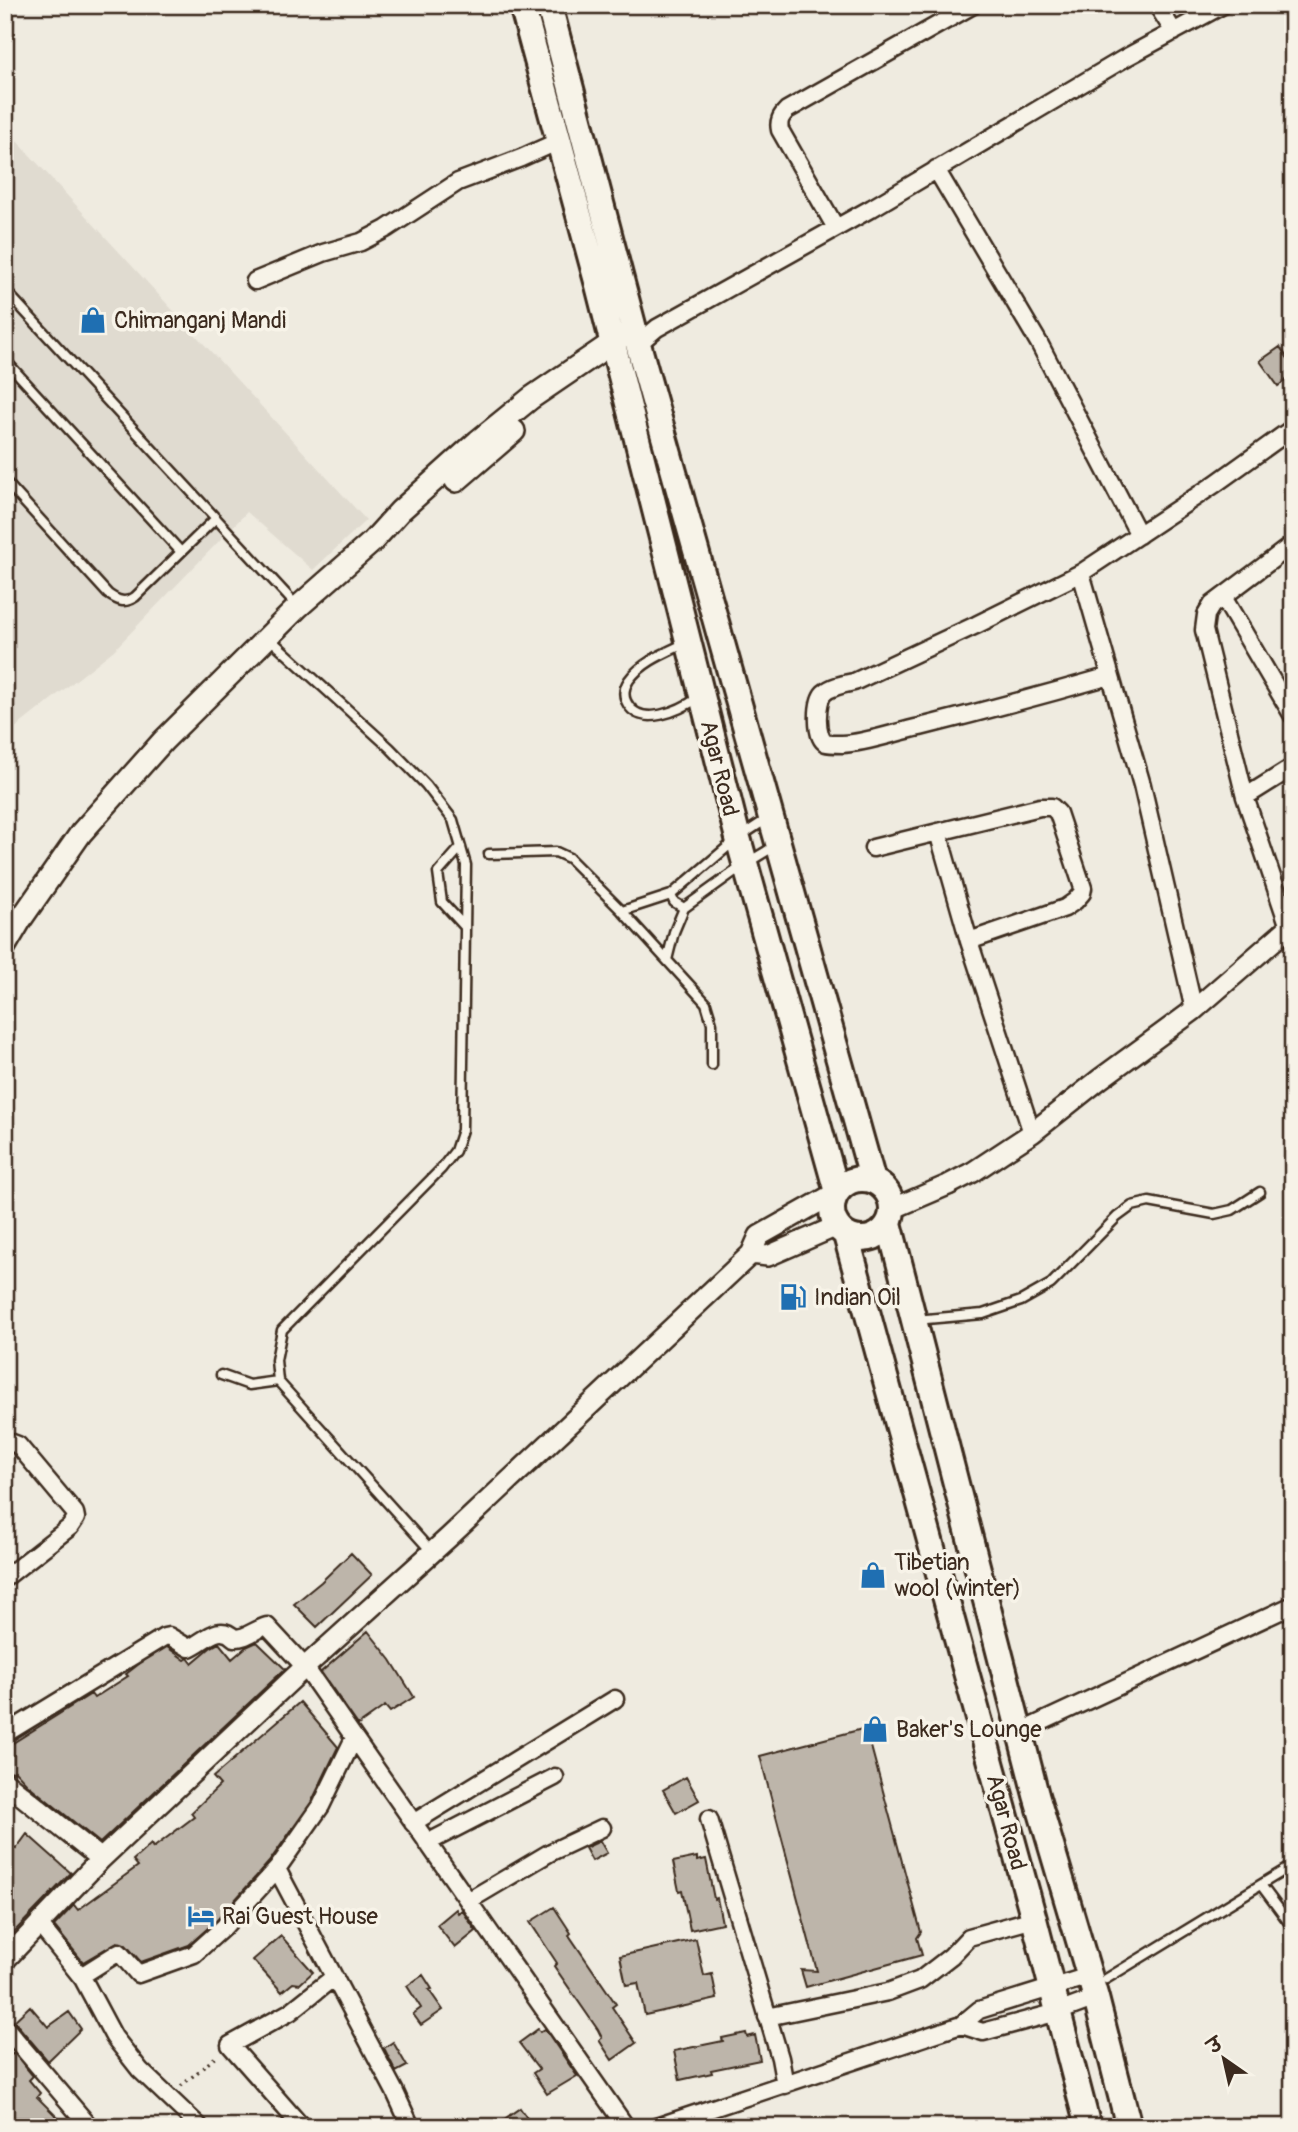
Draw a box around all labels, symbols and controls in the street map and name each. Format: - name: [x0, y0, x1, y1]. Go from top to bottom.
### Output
- shop icon: Chimanganj Mandi: [78, 305, 108, 335]
- place label: Chimanganj Mandi: [114, 306, 286, 335]
- street label: Agar Road: [694, 717, 745, 819]
- fuel station icon: Indian Oil: [778, 1282, 808, 1312]
- place label: Indian Oil: [814, 1283, 901, 1312]
- place label: Tibetian wool (winter): [894, 1548, 1021, 1603]
- shop icon: Tibetian wool (winter): [858, 1560, 888, 1590]
- shop icon: Baker's Lounge: [860, 1714, 890, 1744]
- place label: Baker's Lounge: [896, 1715, 1042, 1744]
- street label: Agar Road: [980, 1771, 1033, 1873]
- hotel icon: Rai Guest House: [186, 1901, 216, 1931]
- place label: Rai Guest House: [222, 1902, 379, 1931]
- north arrow: [1190, 2024, 1260, 2094]
- text: उ: [1201, 2031, 1229, 2060]

